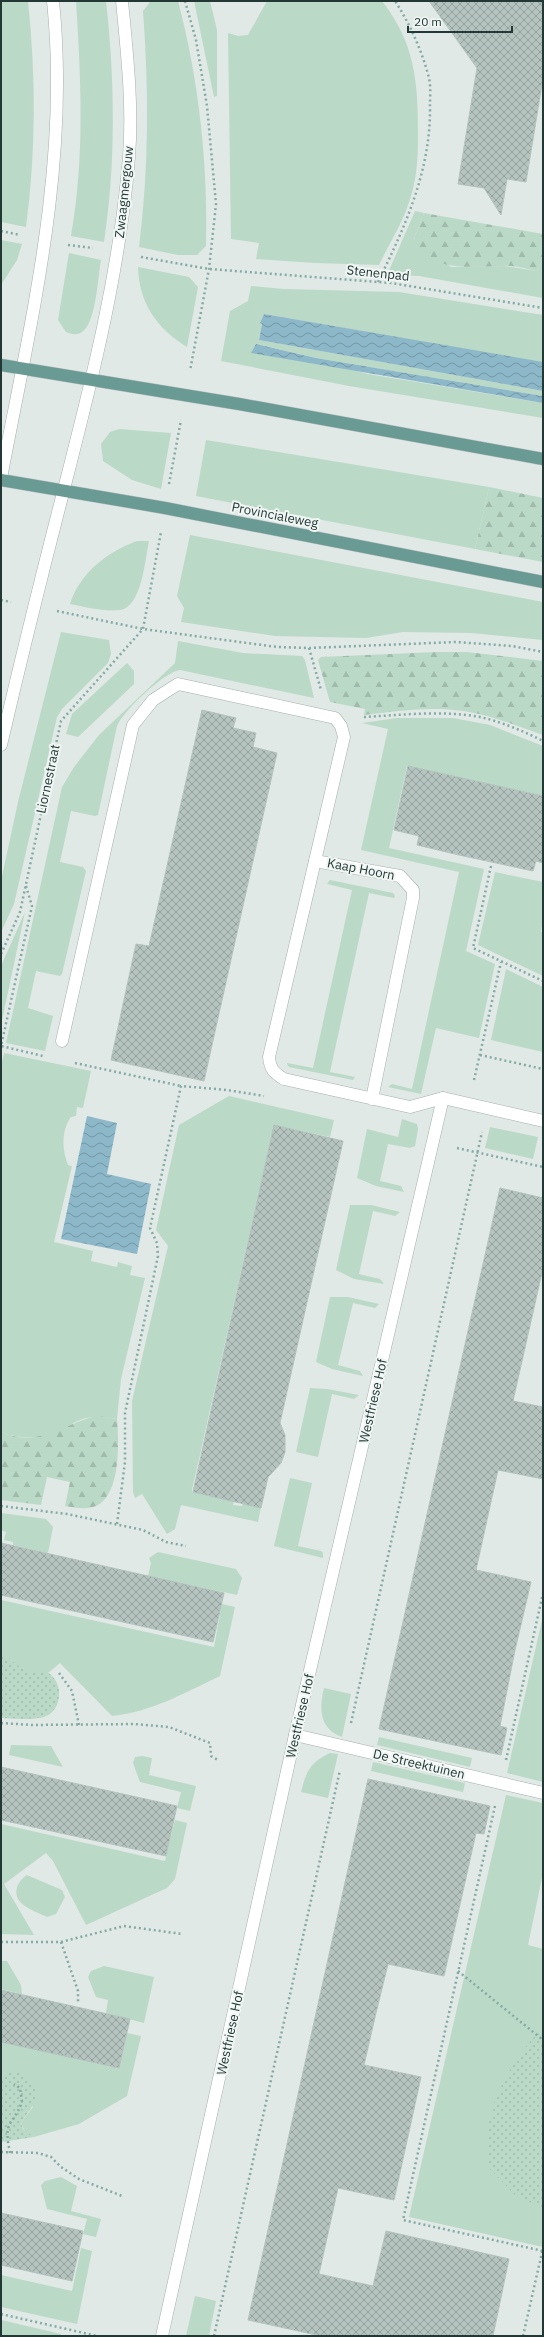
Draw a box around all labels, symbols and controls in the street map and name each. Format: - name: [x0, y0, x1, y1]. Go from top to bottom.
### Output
- scale bar: [408, 8, 512, 34]
- text: 20 m: [414, 14, 442, 29]
- street label: Zwaagmergouw: [111, 145, 137, 239]
- street label: Stenenpad: [346, 261, 410, 285]
- street label: Provincialeweg: [230, 498, 320, 532]
- street label: Liornestraat: [32, 743, 64, 815]
- street label: Kaap Hoorn: [326, 854, 396, 884]
- street label: Westfriese Hof: [355, 1357, 391, 1445]
- street label: Westfriese Hof: [282, 1672, 318, 1760]
- street label: De Streektuinen: [371, 1745, 467, 1783]
- street label: Westfriese Hof: [213, 1989, 247, 2077]

